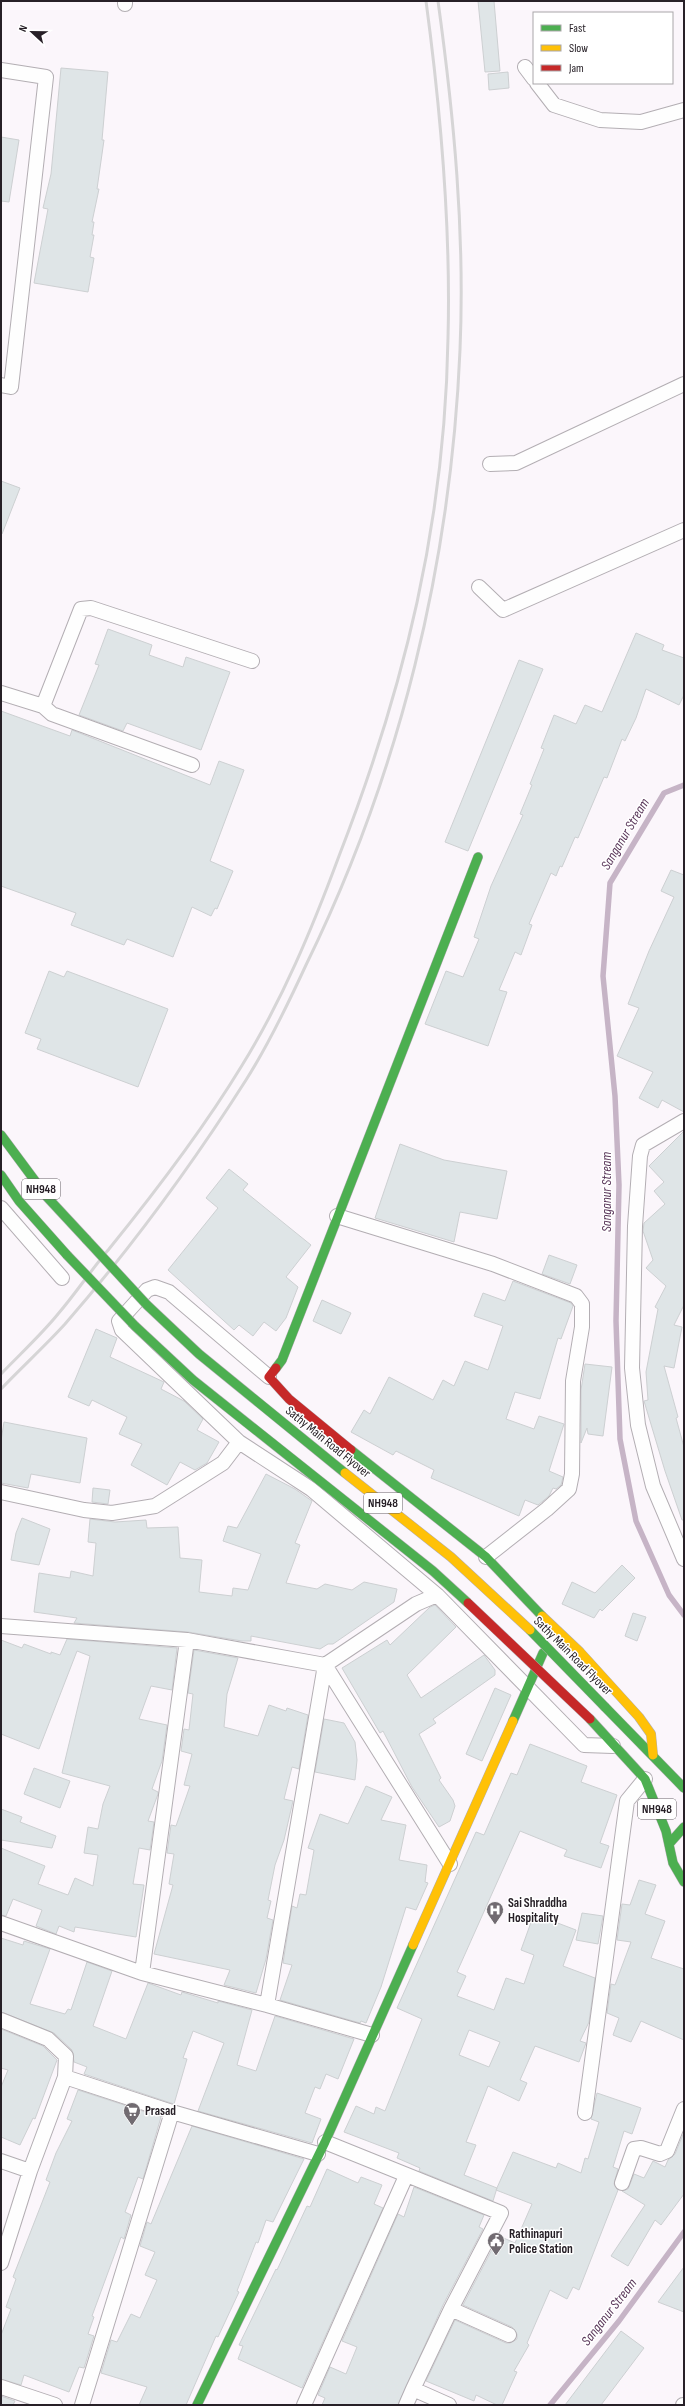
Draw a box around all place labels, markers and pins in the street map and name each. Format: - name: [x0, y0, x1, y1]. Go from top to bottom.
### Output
- place label: Sai Shraddha Hospitality: [508, 1895, 567, 1926]
- hospital icon: Sai Shraddha Hospitality: [485, 1900, 505, 1925]
- supermarket icon: Prasad: [122, 2101, 142, 2126]
- place label: Prasad: [145, 2103, 176, 2119]
- place label: Rathinapuri Police Station: [509, 2226, 573, 2257]
- public building icon: Rathinapuri Police Station: [486, 2231, 506, 2256]

